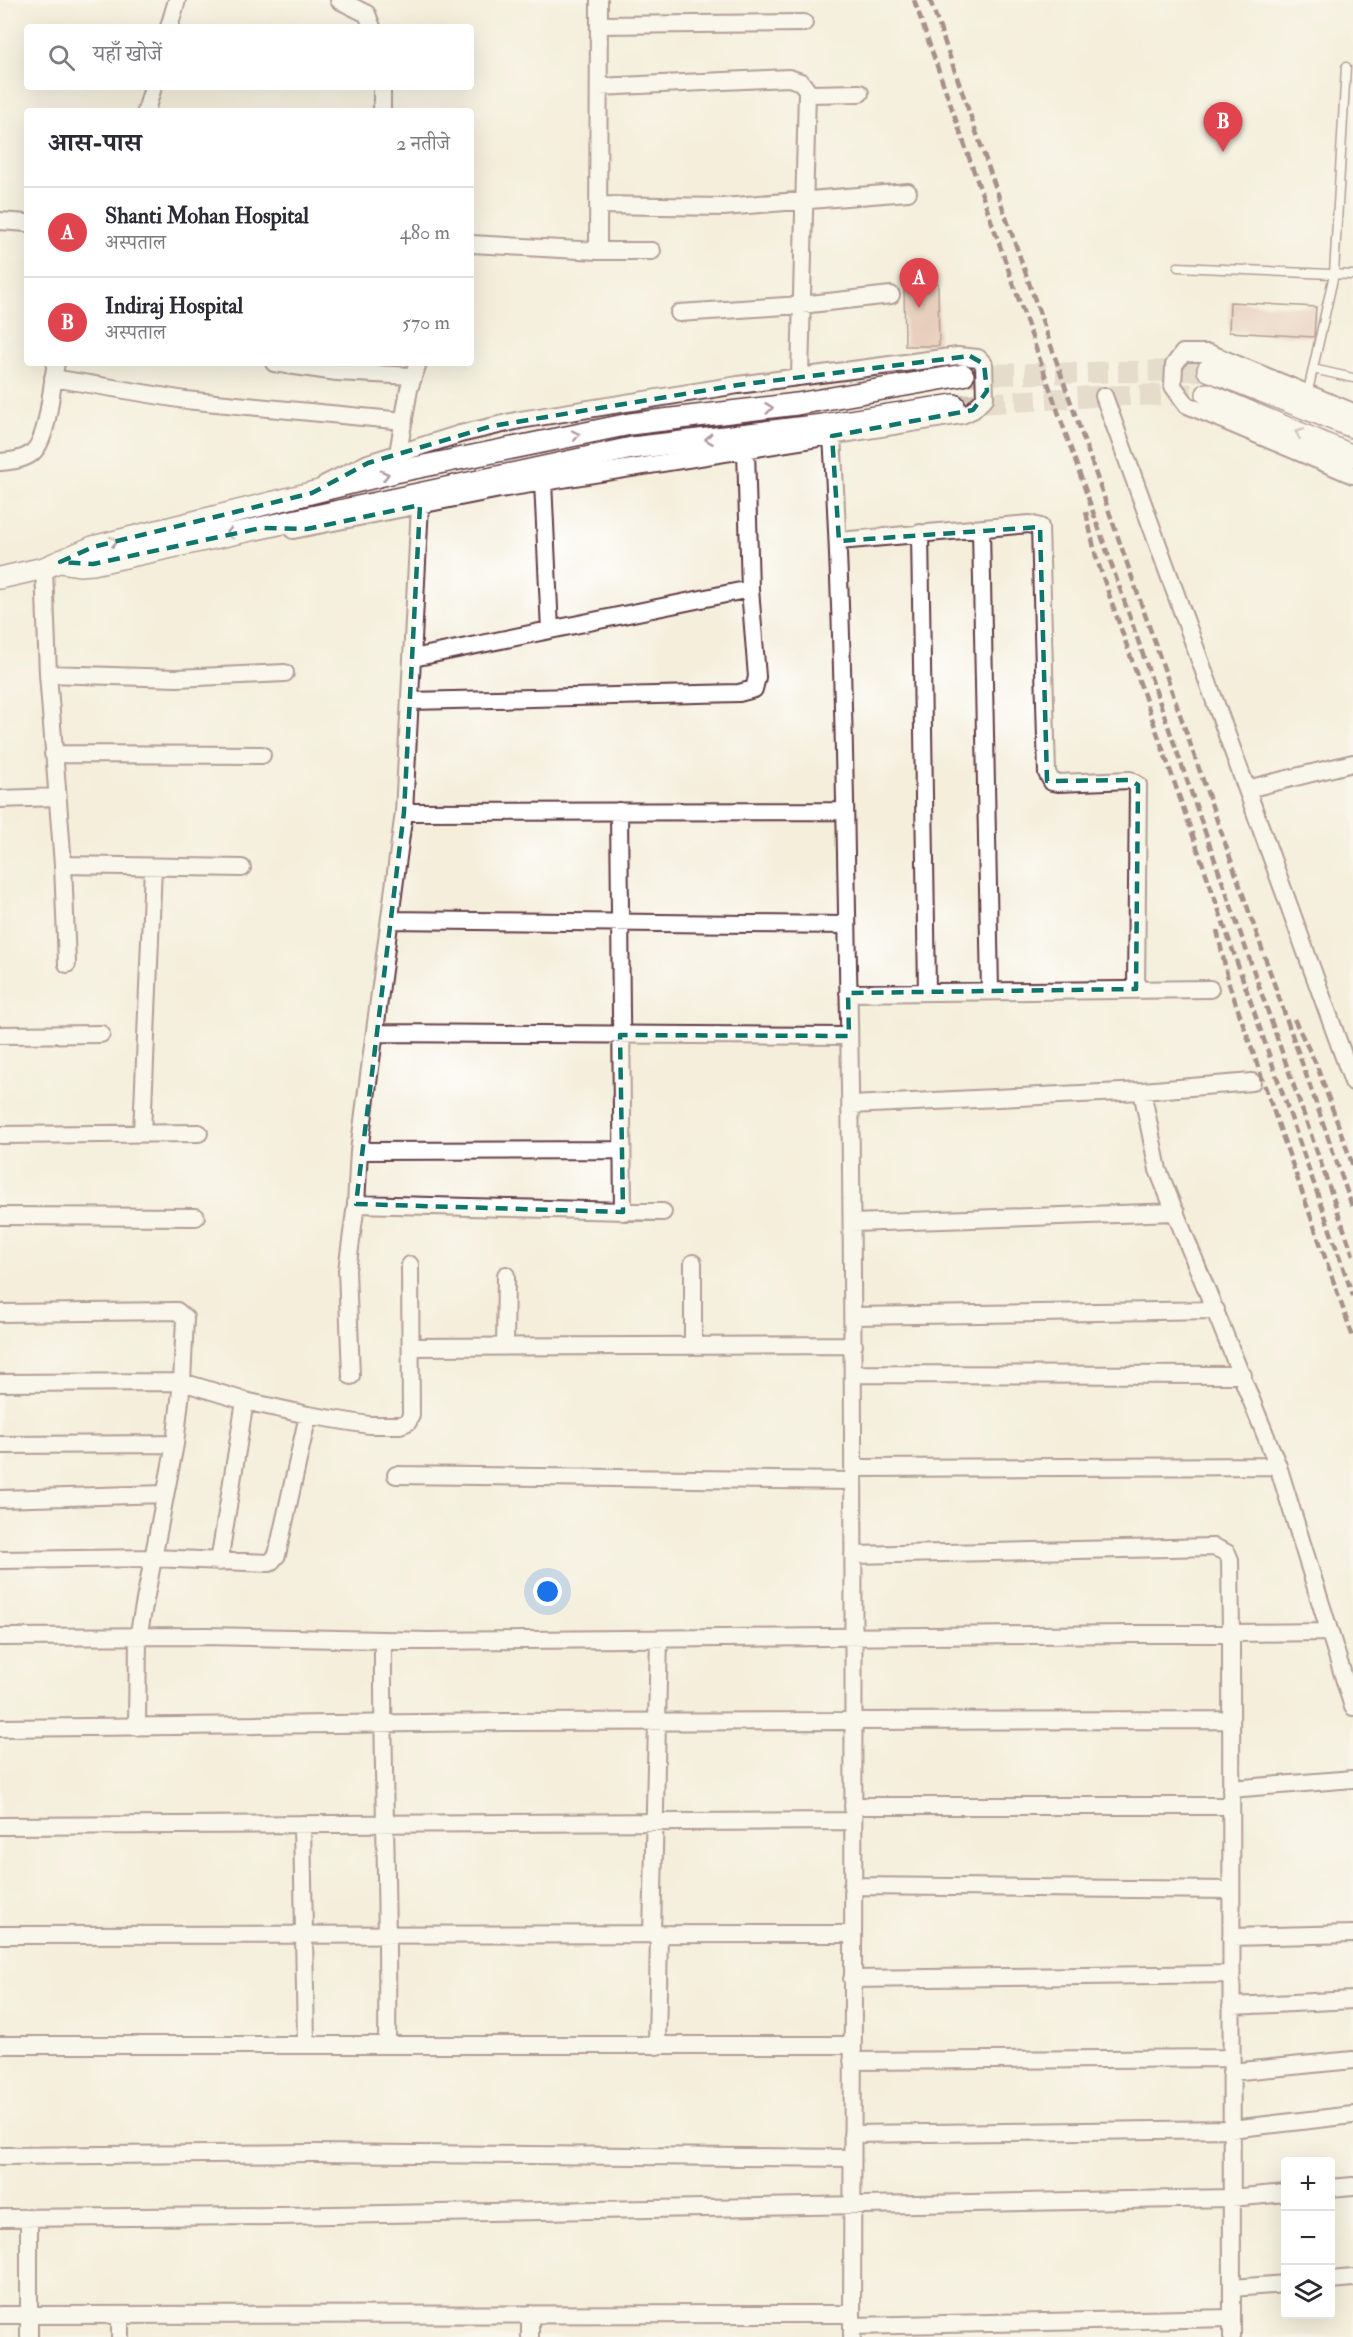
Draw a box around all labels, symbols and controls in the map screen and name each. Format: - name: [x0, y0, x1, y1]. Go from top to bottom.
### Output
- search box: [24, 24, 474, 90]
- text: यहाँ खोजें: [93, 40, 162, 68]
- icon: search: [45, 41, 78, 74]
- pin: B: [1204, 102, 1242, 152]
- text: आस-पास: [48, 127, 142, 159]
- text: 2 नतीजे: [396, 131, 450, 156]
- text: Shanti Mohan Hospital: [105, 202, 309, 230]
- text: A: [61, 220, 74, 245]
- text: 480 m: [400, 220, 450, 245]
- text: अस्पताल: [105, 230, 166, 255]
- pin: A: [900, 258, 938, 308]
- text: Indiraj Hospital: [105, 292, 243, 320]
- text: B: [61, 310, 74, 335]
- text: 570 m: [402, 310, 450, 335]
- text: अस्पताल: [105, 320, 166, 345]
- one-way arrow: [764, 402, 773, 414]
- one-way arrow: [1294, 428, 1305, 440]
- one-way arrow: [571, 429, 581, 442]
- one-way arrow: [704, 432, 713, 444]
- one-way arrow: [380, 469, 390, 482]
- one-way arrow: [225, 527, 235, 540]
- one-way arrow: [109, 536, 119, 549]
- your location: [533, 1577, 562, 1606]
- map controls: [1281, 2157, 1335, 2319]
- button: +: [1281, 2157, 1335, 2211]
- button: −: [1281, 2211, 1335, 2265]
- button: layers: [1281, 2265, 1335, 2319]

